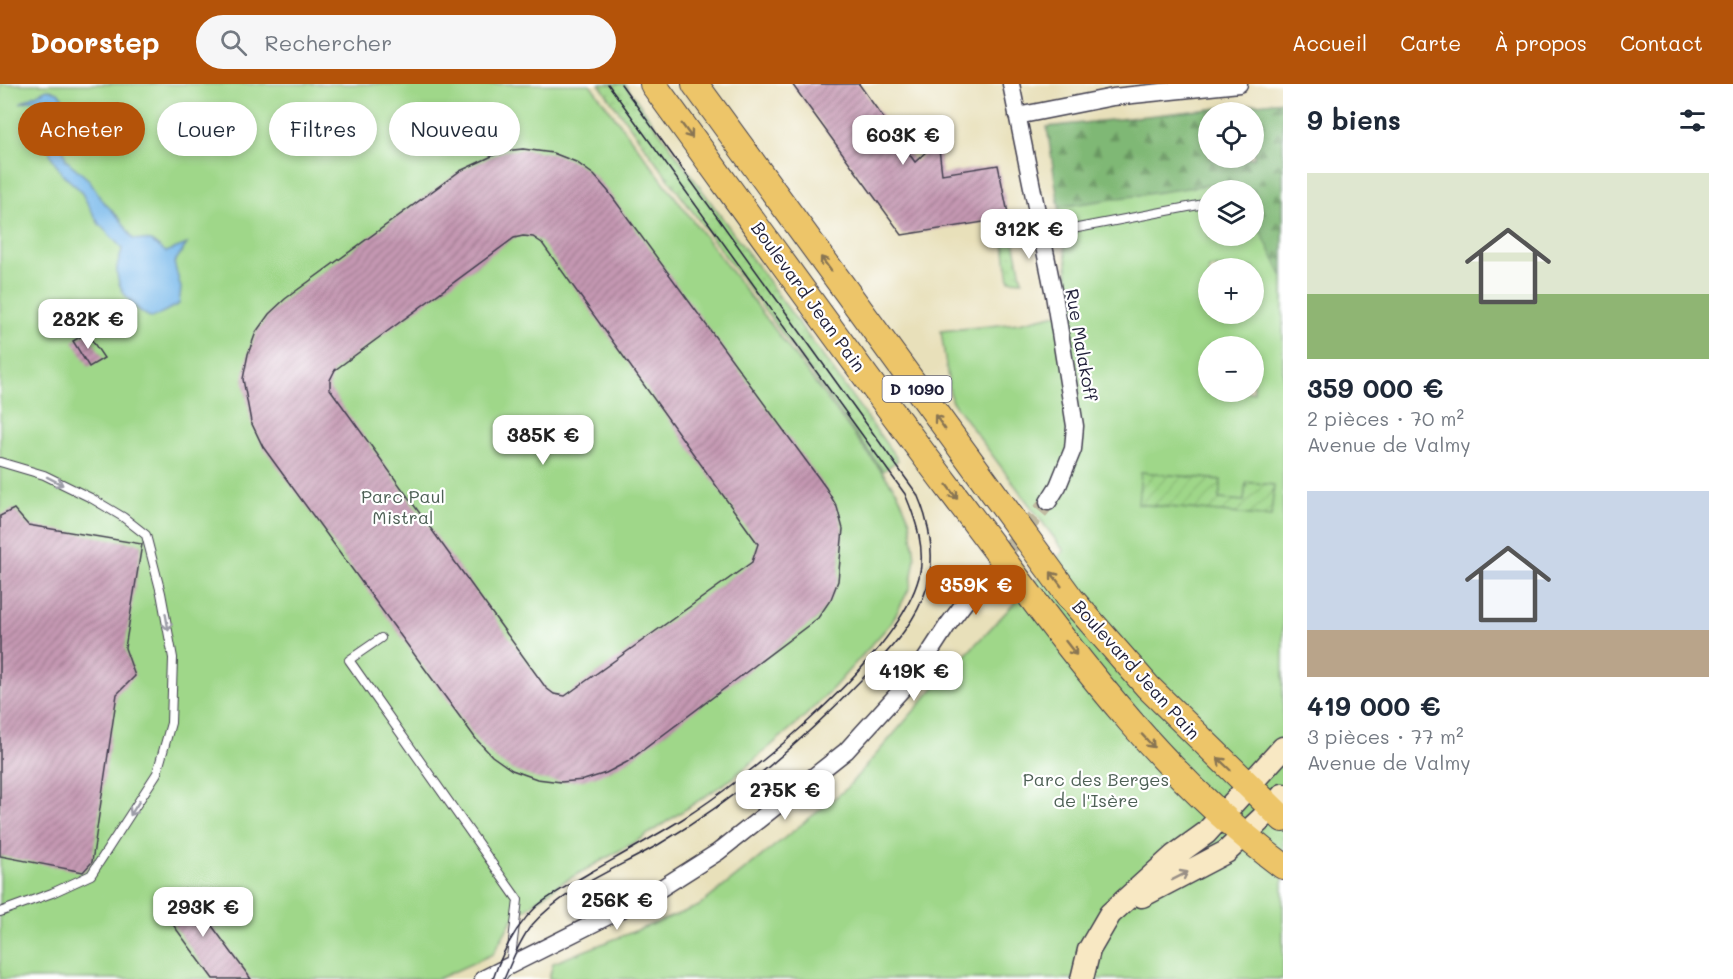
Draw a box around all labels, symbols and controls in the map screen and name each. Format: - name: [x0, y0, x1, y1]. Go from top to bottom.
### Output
- search box: [196, 15, 616, 69]
- text: Doorstep: [30, 24, 160, 60]
- icon: search: [217, 26, 250, 59]
- text: Rechercher: [265, 28, 392, 57]
- text: Accueil: [1292, 29, 1367, 56]
- text: Carte: [1400, 29, 1461, 56]
- text: À propos: [1494, 29, 1587, 56]
- text: Contact: [1620, 29, 1703, 56]
- chip: Acheter: [18, 102, 145, 156]
- chip: Louer: [157, 102, 257, 156]
- chip: Filtres: [269, 102, 377, 156]
- chip: Nouveau: [389, 102, 520, 156]
- map controls: [1198, 102, 1264, 402]
- button: locate: [1198, 102, 1264, 168]
- text: 9 biens: [1307, 103, 1401, 137]
- icon: filters: [1676, 104, 1709, 137]
- pin: 603K €: [854, 115, 952, 166]
- text: 603K €: [866, 121, 940, 147]
- one-way arrow: [681, 123, 694, 139]
- button: layers: [1198, 180, 1264, 246]
- pin: 312K €: [980, 209, 1078, 260]
- icon: home: [1454, 212, 1562, 320]
- text: 312K €: [995, 215, 1063, 241]
- street label: Boulevard Jean Pain: [746, 217, 871, 376]
- one-way arrow: [819, 256, 832, 272]
- button: +: [1198, 258, 1264, 324]
- street label: Rue Malakoff: [1060, 287, 1104, 404]
- pin: 282K €: [39, 299, 137, 350]
- text: 282K €: [52, 305, 124, 331]
- button: −: [1198, 336, 1264, 402]
- text: 359 000 €: [1307, 371, 1443, 405]
- road number: D 1090: [882, 376, 952, 402]
- text: 2 pièces · 70 m²: [1307, 405, 1464, 431]
- one-way arrow: [934, 414, 946, 430]
- pin: 385K €: [494, 415, 592, 466]
- text: 385K €: [507, 421, 579, 447]
- text: Avenue de Valmy: [1307, 431, 1471, 457]
- one-way arrow: [46, 475, 64, 487]
- one-way arrow: [945, 483, 958, 499]
- park label: Parc Paul Mistral: [361, 484, 445, 529]
- icon: home: [1454, 530, 1562, 638]
- pin: 359K €: [927, 565, 1025, 616]
- text: 359K €: [940, 571, 1012, 597]
- one-way arrow: [1050, 571, 1062, 587]
- street label: Boulevard Jean Pain: [1068, 594, 1206, 744]
- one-way arrow: [162, 611, 173, 631]
- one-way arrow: [1065, 640, 1078, 656]
- pin: 419K €: [865, 651, 963, 702]
- text: 419K €: [879, 657, 949, 683]
- text: 419 000 €: [1307, 689, 1441, 723]
- text: 3 pièces · 77 m²: [1307, 723, 1463, 749]
- one-way arrow: [1141, 733, 1155, 748]
- text: Avenue de Valmy: [1307, 749, 1471, 775]
- one-way arrow: [1217, 757, 1232, 771]
- park label: Parc des Berges de l'Isère: [1023, 767, 1169, 812]
- pin: 275K €: [736, 770, 834, 821]
- text: 275K €: [750, 776, 820, 802]
- one-way arrow: [129, 799, 141, 816]
- one-way arrow: [1171, 869, 1189, 881]
- pin: 256K €: [568, 880, 666, 931]
- text: 256K €: [581, 886, 653, 912]
- pin: 293K €: [154, 887, 252, 938]
- text: 293K €: [167, 893, 239, 919]

